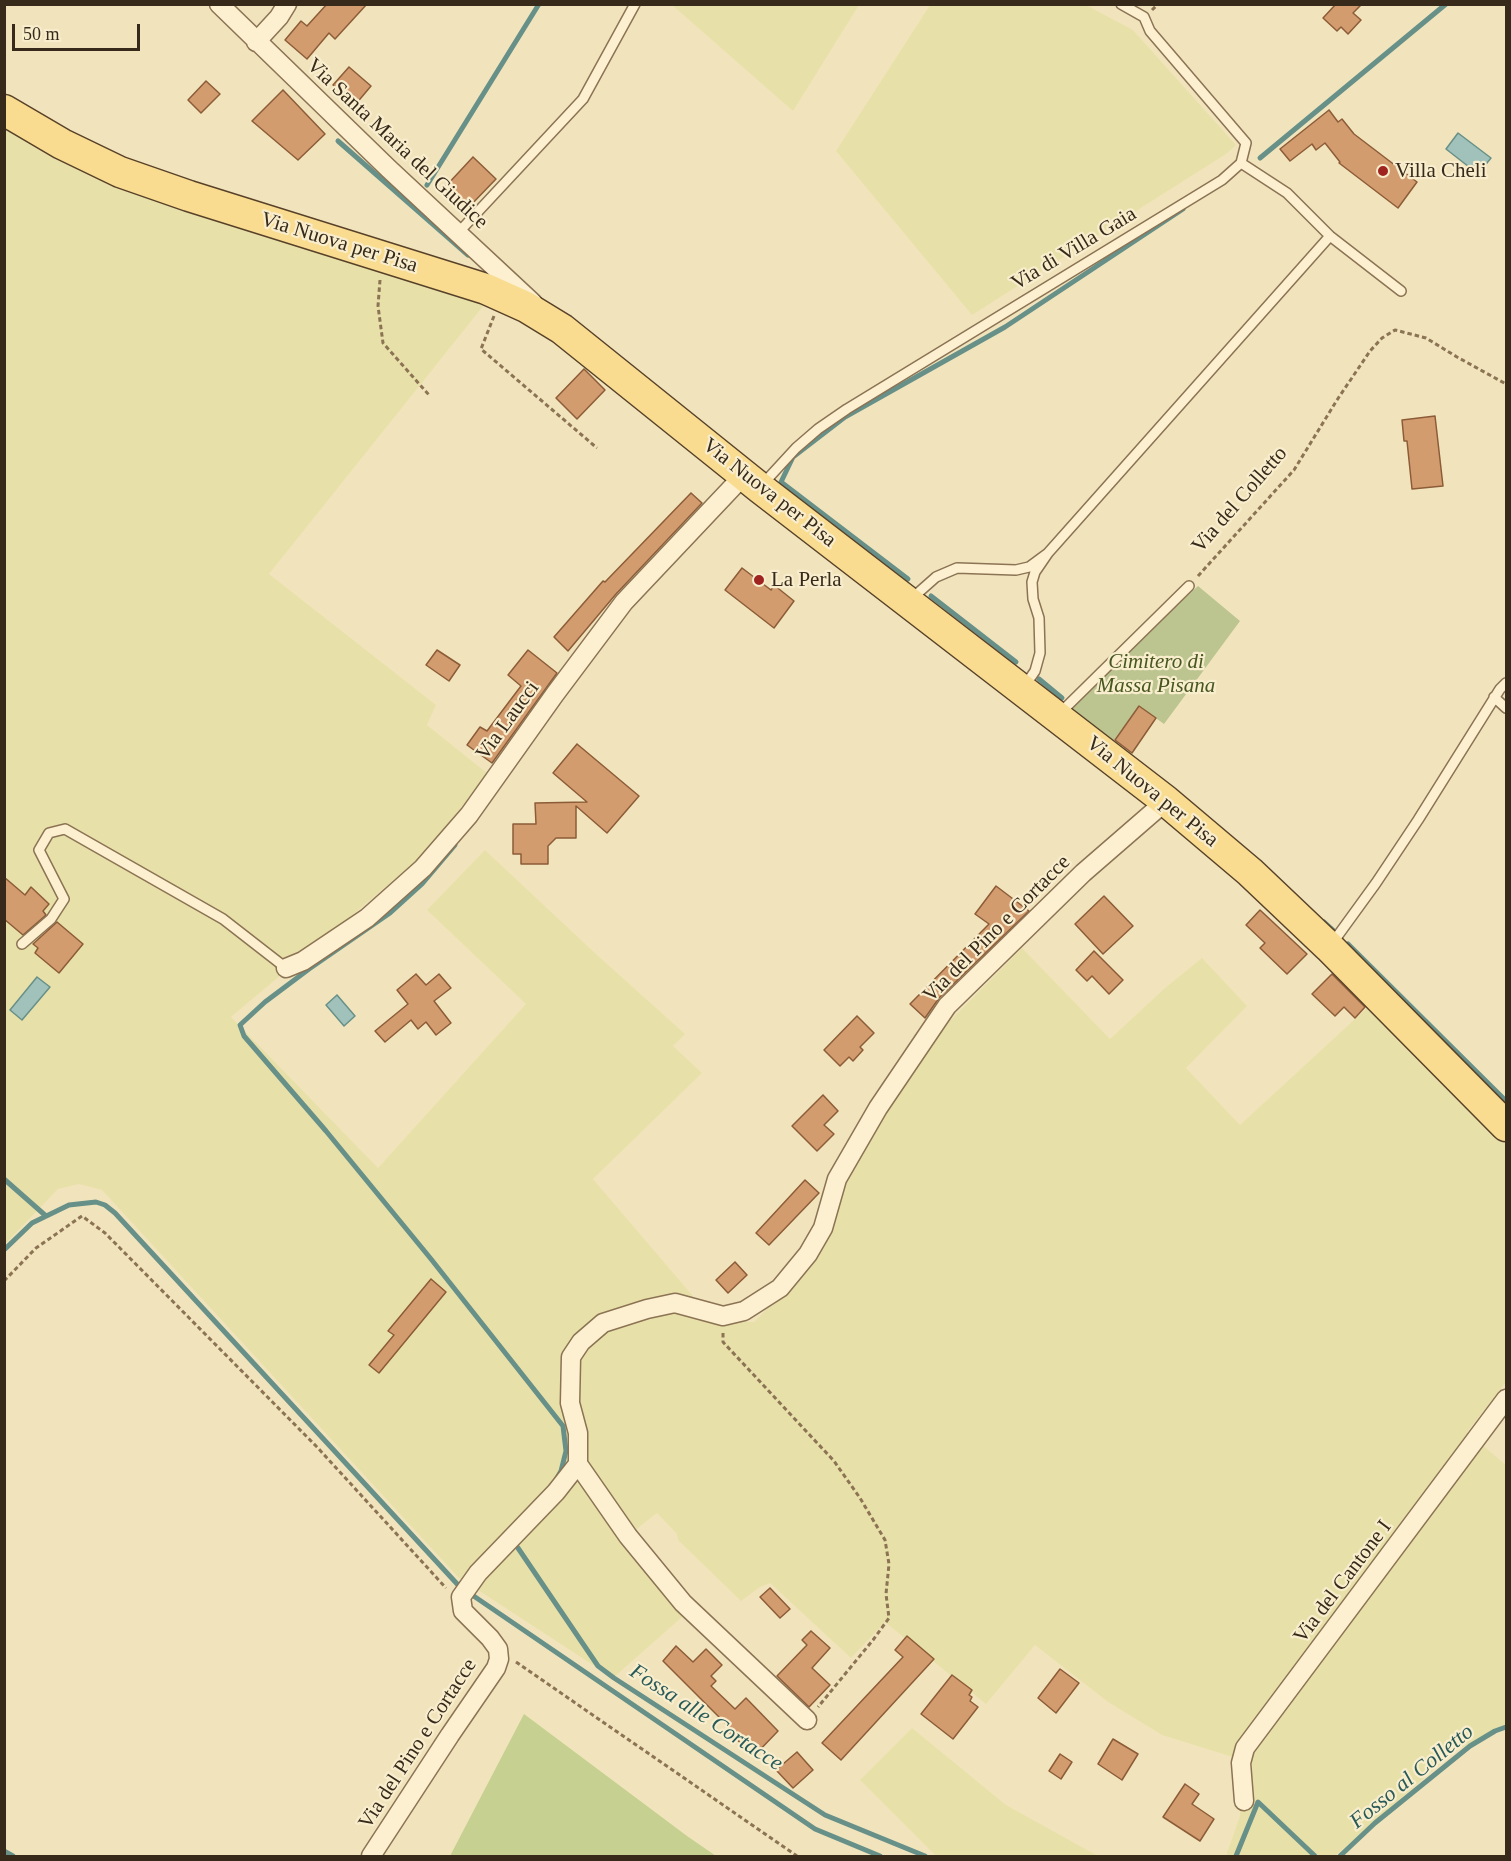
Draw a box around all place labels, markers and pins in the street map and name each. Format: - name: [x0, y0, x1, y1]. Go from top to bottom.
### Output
- place label: Villa Cheli: [1395, 158, 1486, 184]
- marker: Villa Cheli: [1376, 164, 1390, 178]
- place label: La Perla: [771, 567, 842, 593]
- marker: La Perla: [752, 573, 766, 587]

